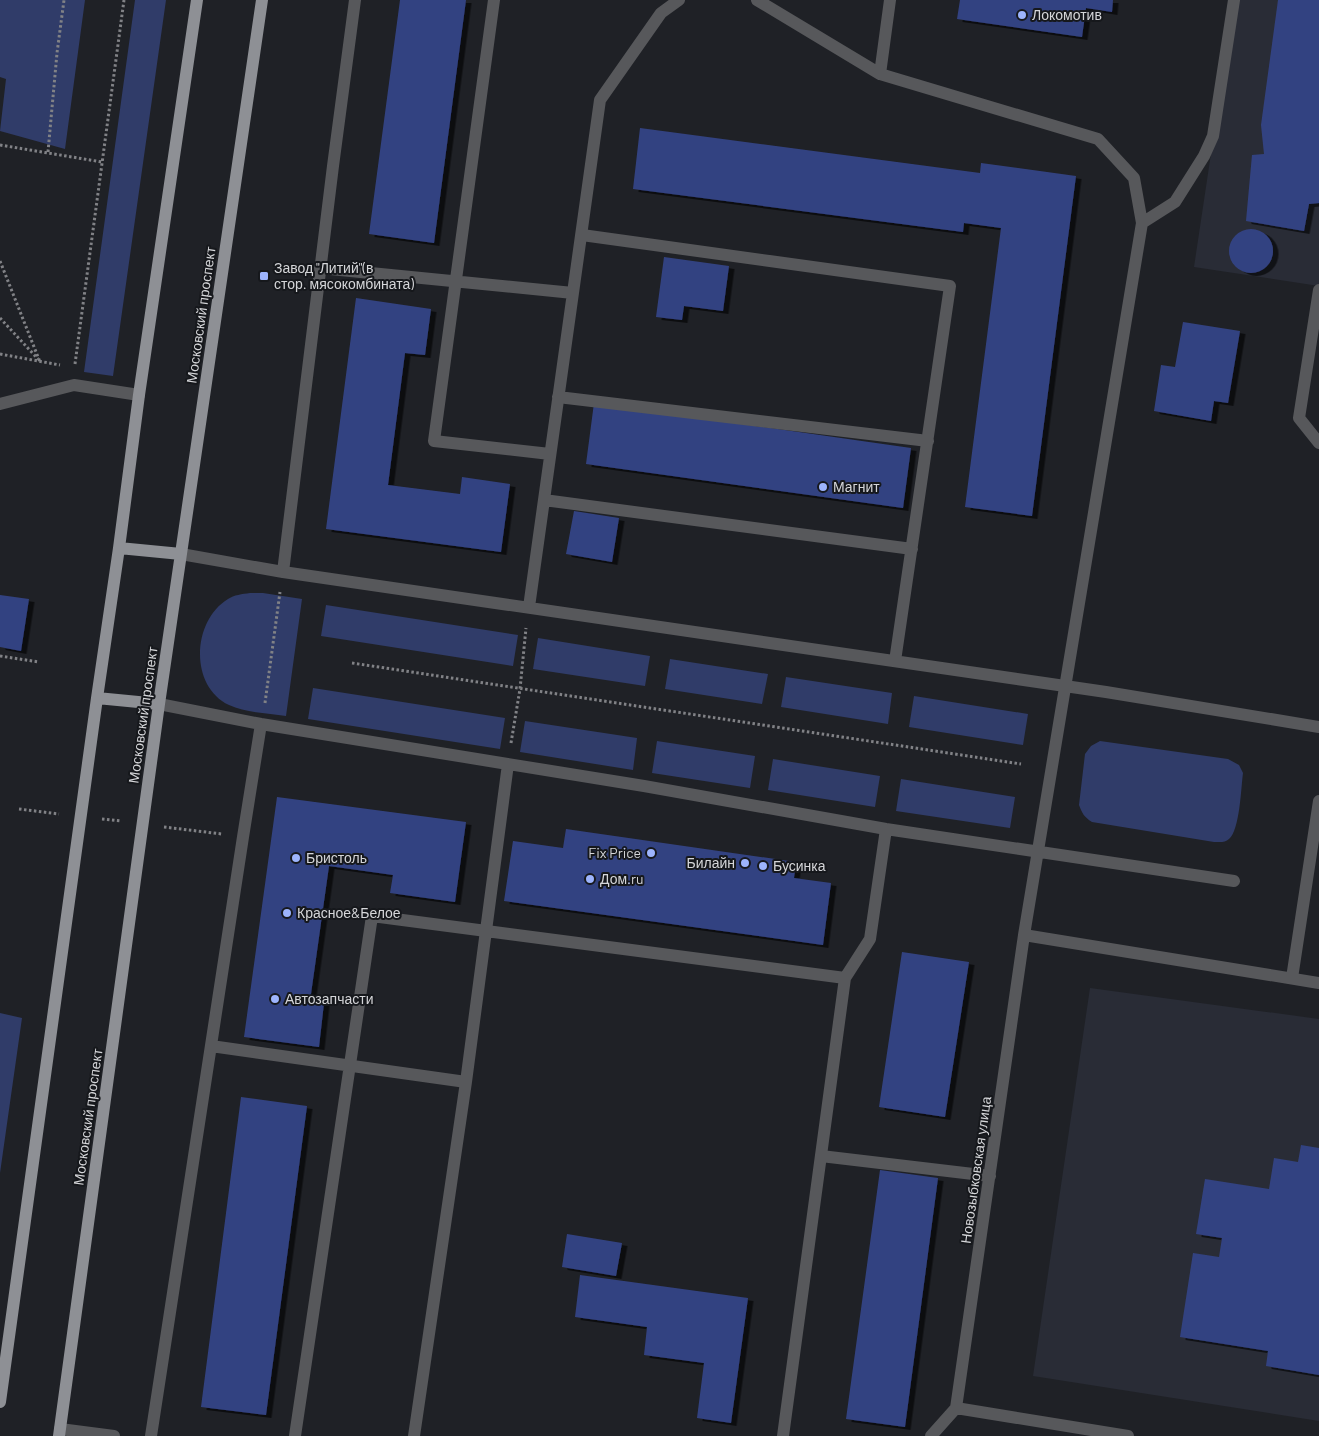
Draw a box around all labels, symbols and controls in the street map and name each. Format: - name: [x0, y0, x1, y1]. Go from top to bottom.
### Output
- place label: Локомотив: [1032, 6, 1102, 23]
- marker: Локомотив: [1016, 9, 1028, 21]
- street label: Московский проспект: [183, 245, 219, 384]
- place label: Завод "Литий"(в стор. мясокомбината): [274, 259, 414, 292]
- marker: Завод "Литий"(в стор. мясокомбината): [258, 270, 270, 282]
- place label: Магнит: [833, 478, 880, 495]
- marker: Магнит: [817, 481, 829, 493]
- street label: Московский проспект: [125, 645, 161, 784]
- place label: Fix Price: [588, 844, 641, 861]
- marker: Fix Price: [645, 847, 657, 859]
- place label: Бристоль: [306, 849, 367, 866]
- marker: Бристоль: [290, 852, 302, 864]
- place label: Билайн: [686, 854, 735, 871]
- marker: Билайн: [739, 857, 751, 869]
- place label: Бусинка: [773, 857, 826, 874]
- marker: Бусинка: [757, 860, 769, 872]
- place label: Дом.ru: [600, 870, 644, 887]
- marker: Дом.ru: [584, 873, 596, 885]
- place label: Красное&Белое: [297, 904, 401, 921]
- marker: Красное&Белое: [281, 907, 293, 919]
- place label: Автозапчасти: [285, 990, 373, 1007]
- marker: Автозапчасти: [269, 993, 281, 1005]
- street label: Московский проспект: [70, 1047, 106, 1186]
- street label: Новозыбковская улица: [957, 1095, 994, 1245]

